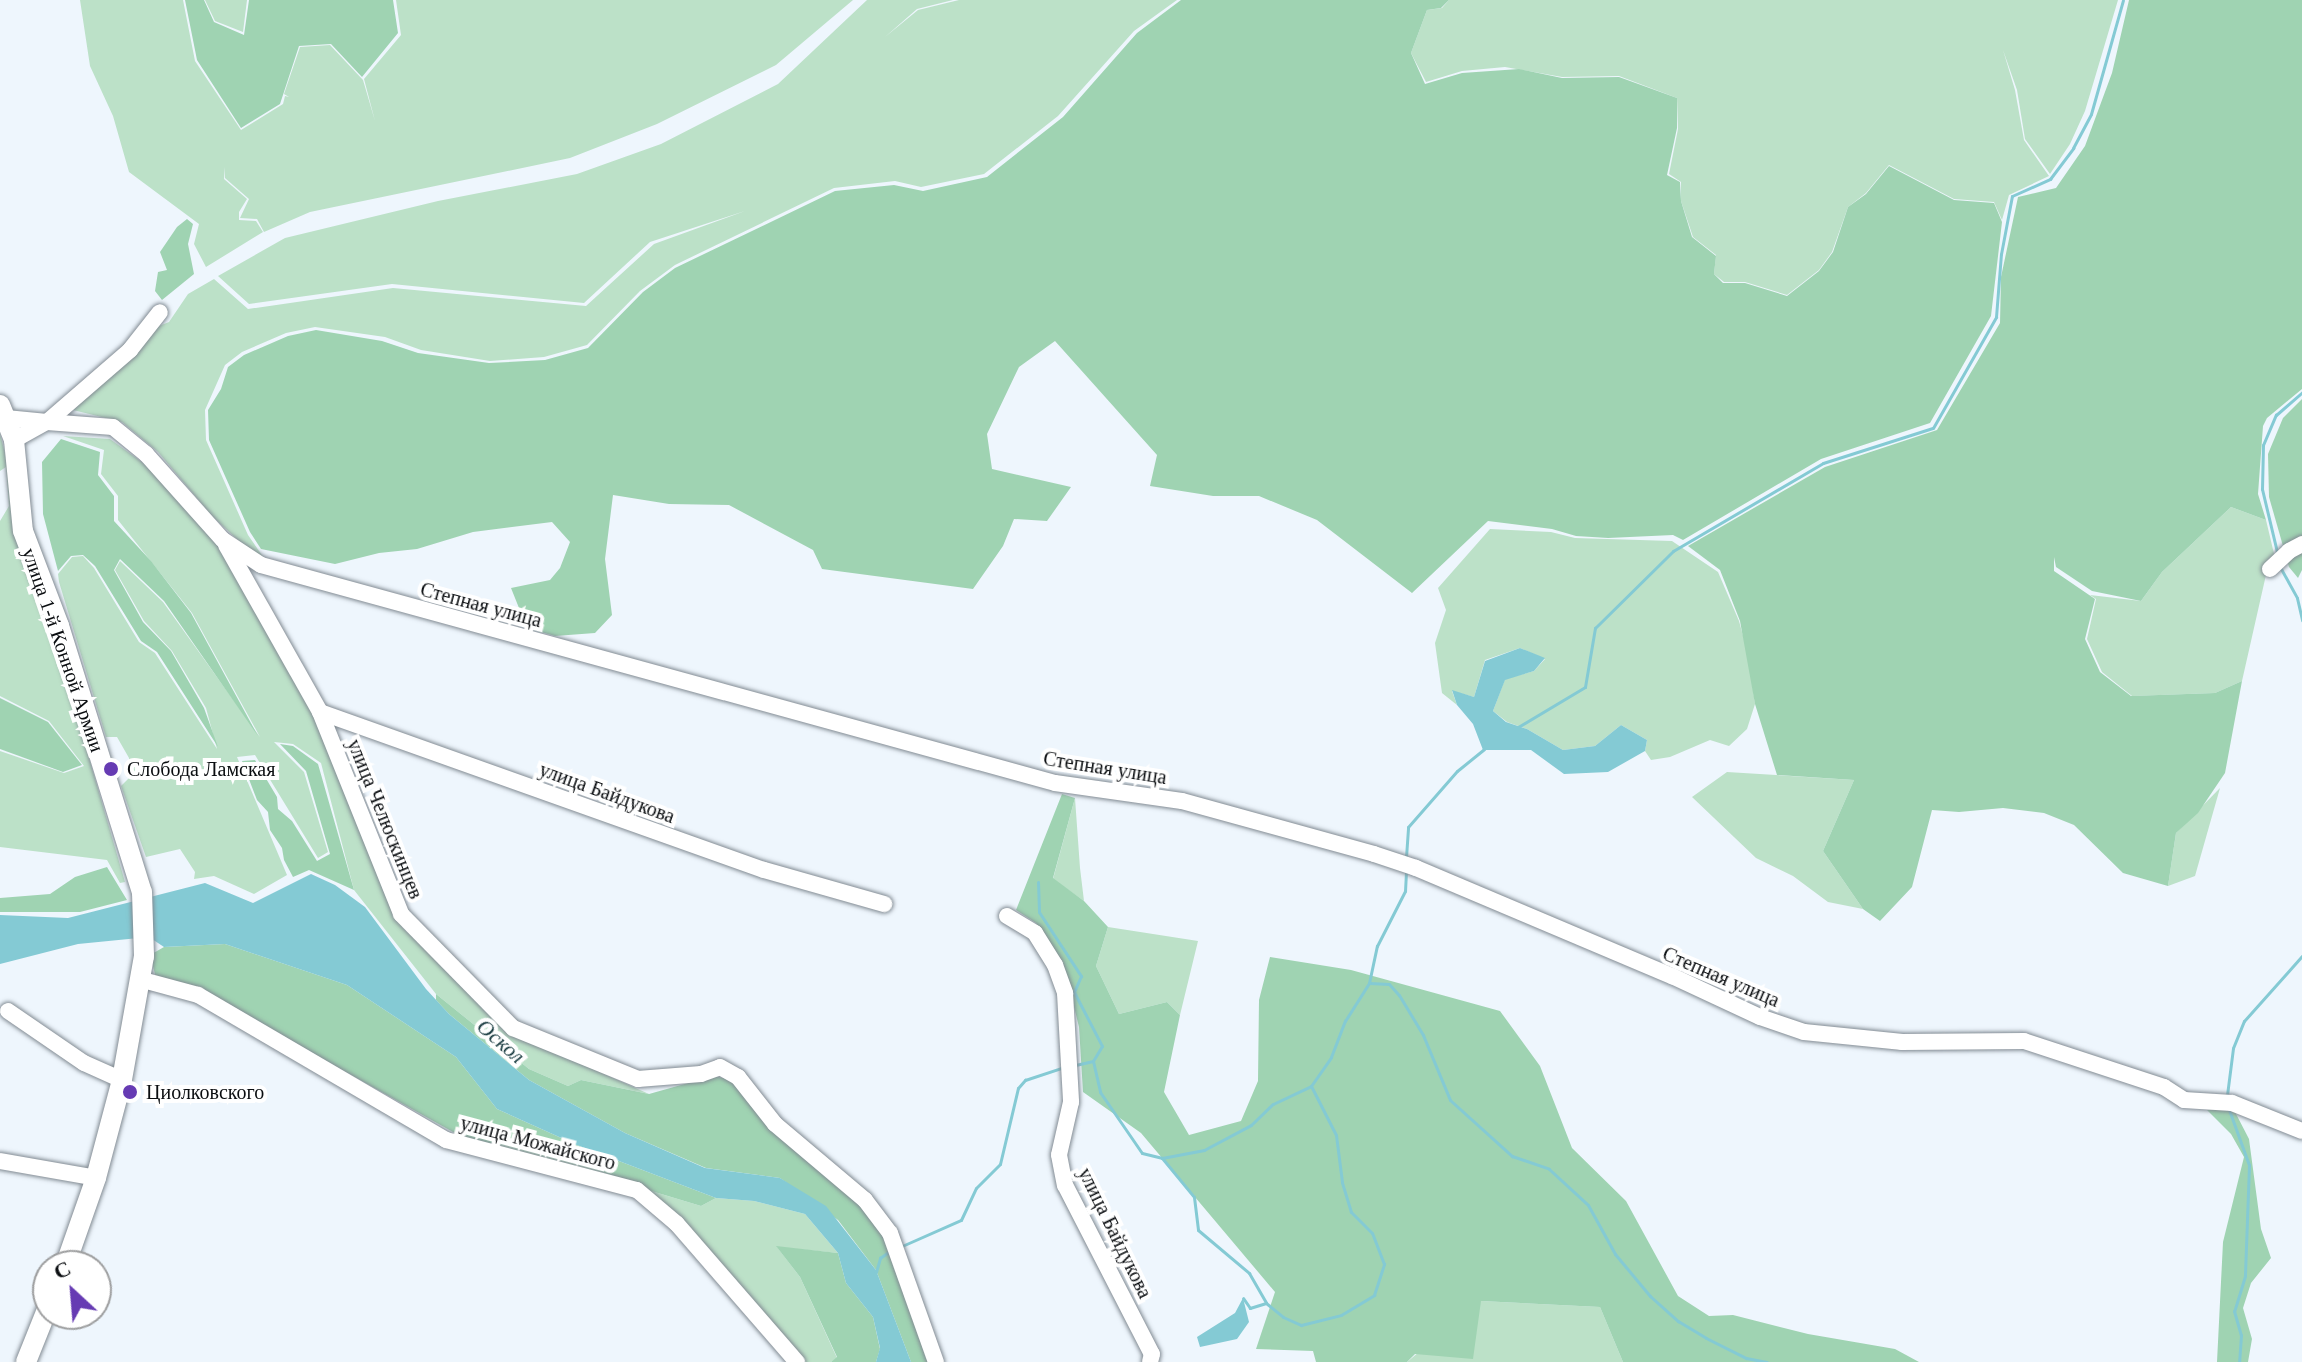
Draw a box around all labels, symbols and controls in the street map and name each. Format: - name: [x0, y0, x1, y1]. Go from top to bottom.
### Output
- street label: улица 1-й Конной Армии: [17, 545, 109, 755]
- street label: Степная улица: [418, 577, 544, 633]
- street label: улица Челюскинцев: [342, 736, 428, 902]
- street label: Степная улица: [1042, 746, 1168, 790]
- place label: Слобода Ламская: [127, 757, 275, 781]
- street label: улица Байдукова: [536, 757, 678, 829]
- marker: Слобода Ламская: [102, 760, 120, 778]
- street label: Степная улица: [1659, 942, 1783, 1012]
- water label: Оскол: [472, 1013, 530, 1069]
- place label: Циолковского: [146, 1080, 264, 1104]
- marker: Циолковского: [121, 1083, 139, 1101]
- street label: улица Можайского: [458, 1111, 618, 1175]
- street label: улица Байдукова: [1073, 1164, 1157, 1302]
- north arrow: [32, 1250, 112, 1330]
- text: С: [50, 1255, 75, 1284]

